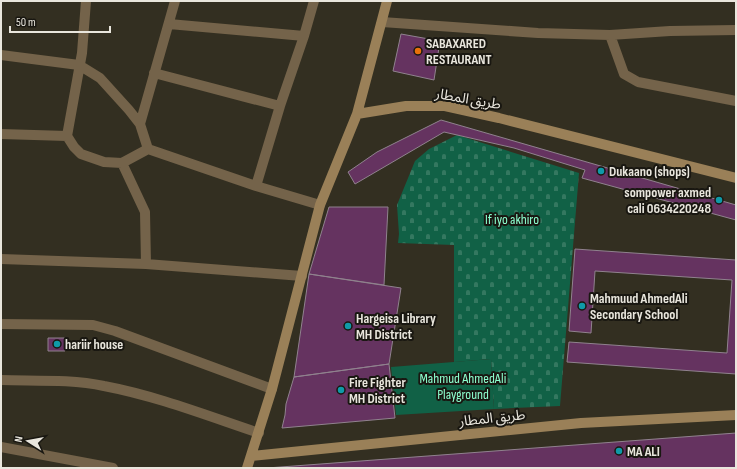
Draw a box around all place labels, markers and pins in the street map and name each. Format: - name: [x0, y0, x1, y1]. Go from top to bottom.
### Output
- place label: SABAXARED RESTAURANT: [426, 35, 492, 68]
- marker: SABAXARED RESTAURANT: [413, 46, 423, 56]
- place label: Dukaano (shops): [609, 163, 690, 180]
- marker: Dukaano (shops): [596, 166, 606, 176]
- place label: sompower axmed cali 0634220248: [624, 184, 711, 217]
- marker: sompower axmed cali 0634220248: [714, 195, 724, 205]
- place label: Mahmuud AhmedAli Secondary School: [590, 290, 688, 323]
- marker: Mahmuud AhmedAli Secondary School: [577, 301, 587, 311]
- place label: Hargeisa Library MH District: [356, 310, 436, 343]
- marker: Hargeisa Library MH District: [343, 321, 353, 331]
- place label: hariir house: [65, 336, 123, 353]
- marker: hariir house: [52, 339, 62, 349]
- place label: Fire Fighter MH District: [349, 374, 406, 407]
- marker: Fire Fighter MH District: [336, 385, 346, 395]
- place label: MA ALI: [627, 443, 660, 460]
- marker: MA ALI: [614, 446, 624, 456]

